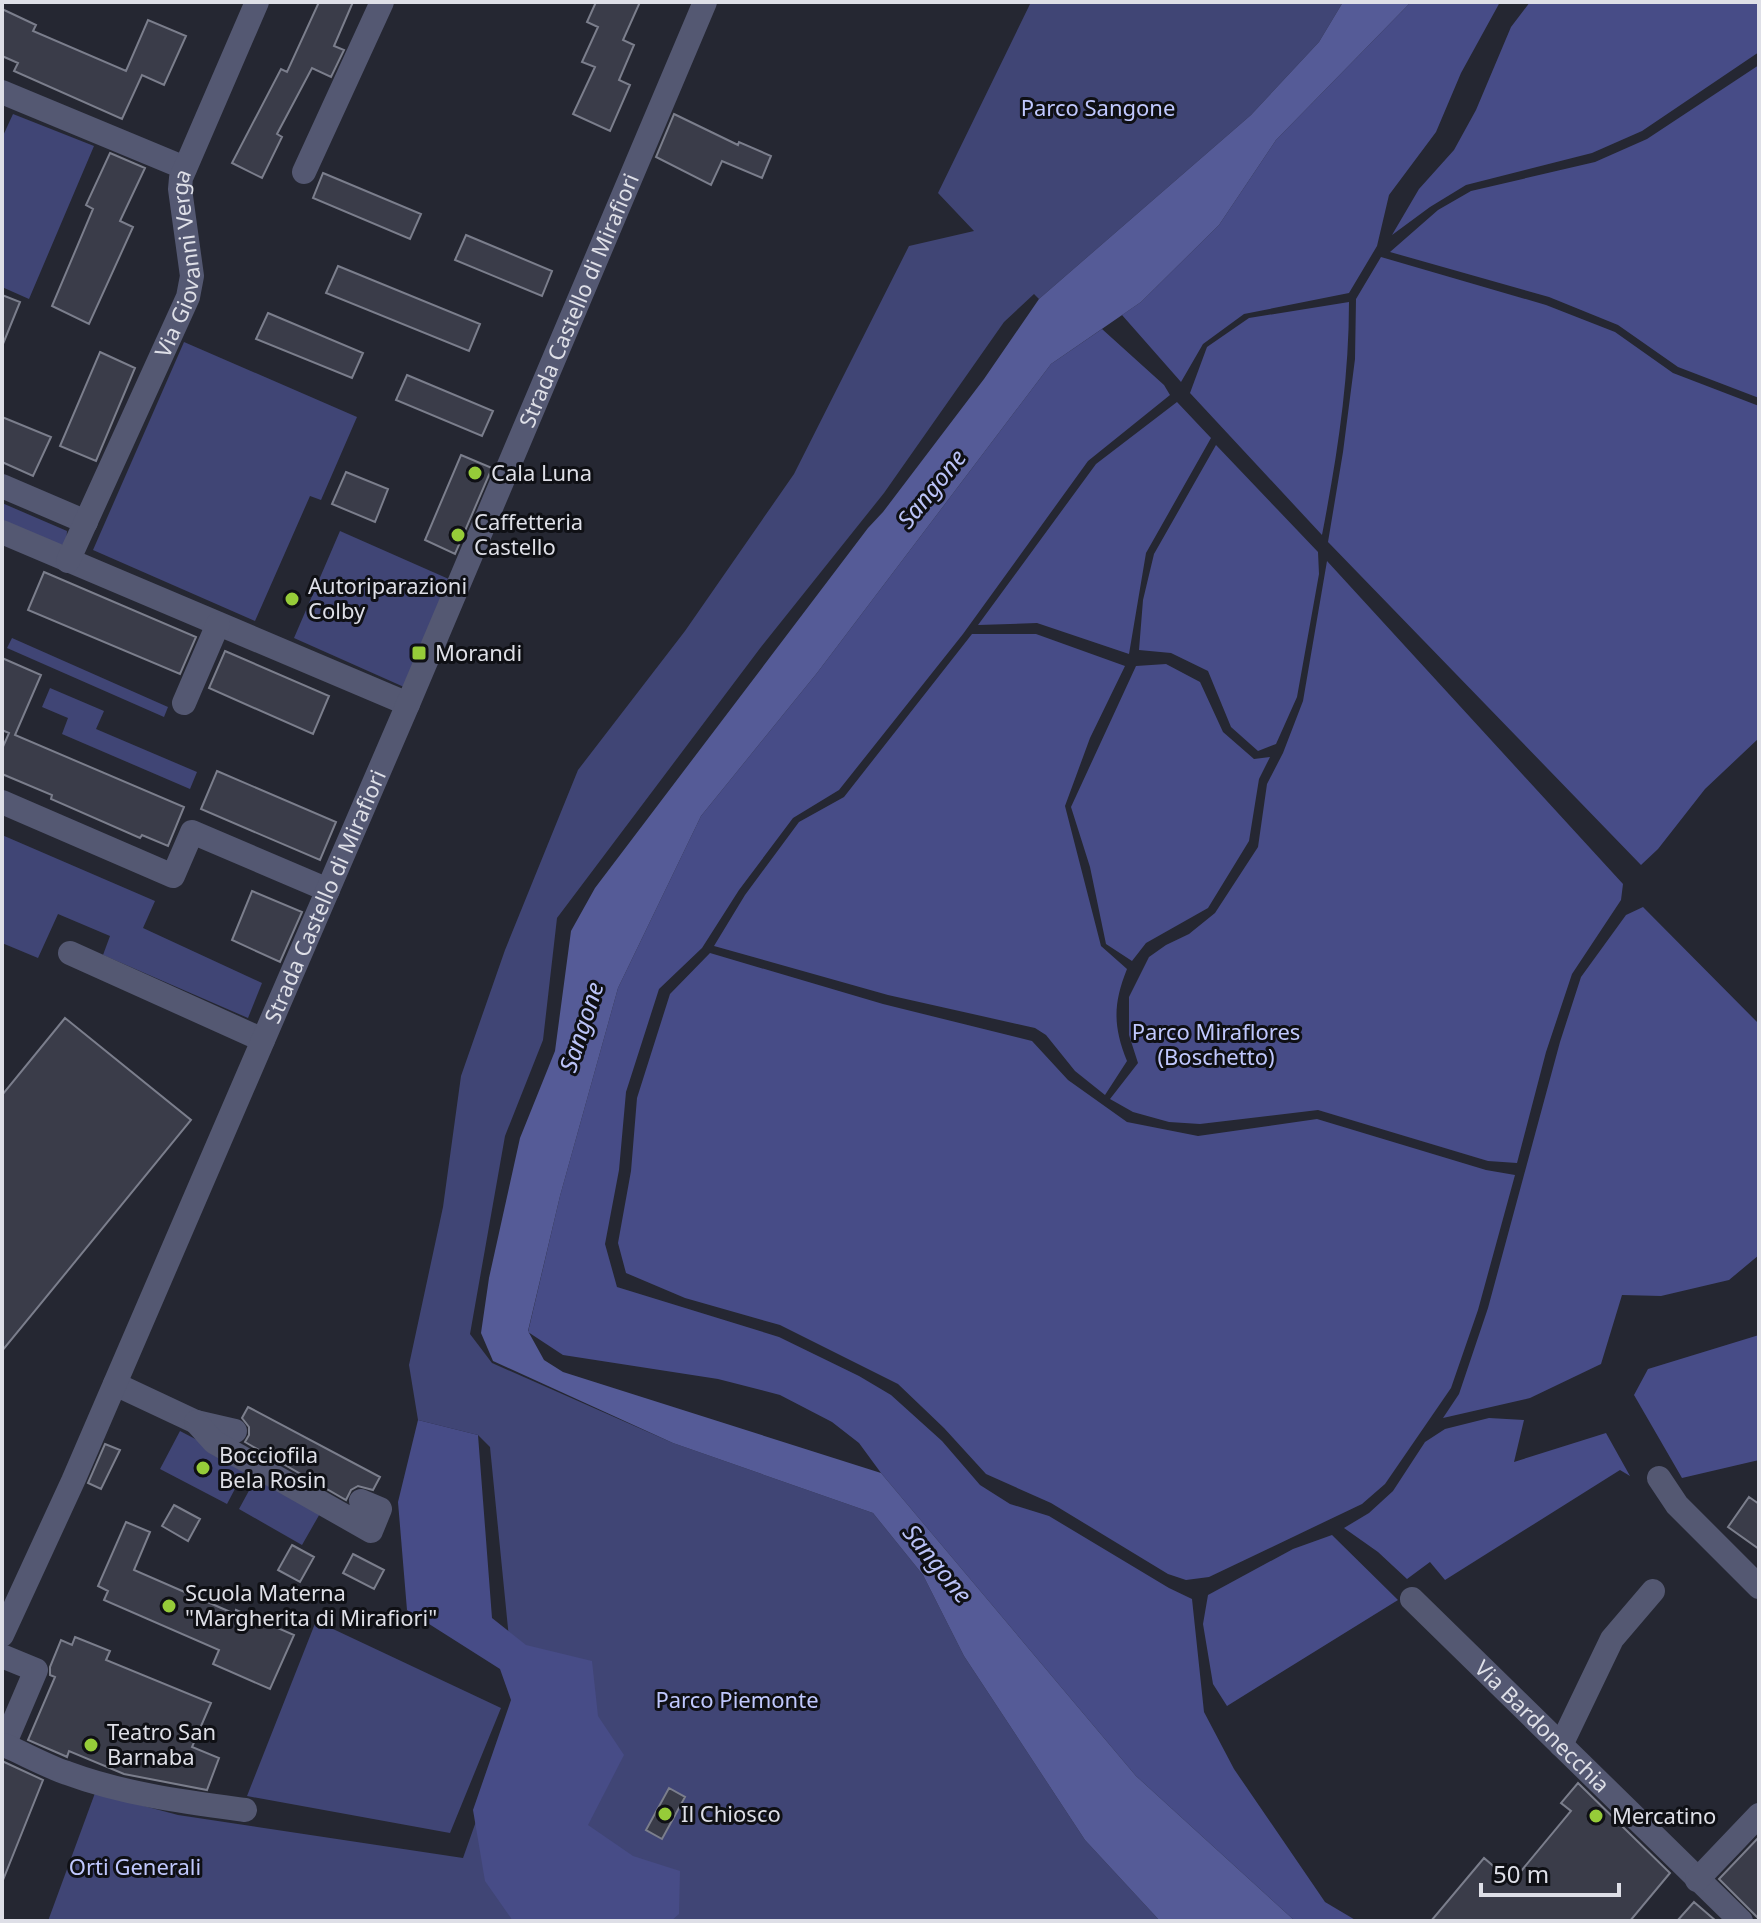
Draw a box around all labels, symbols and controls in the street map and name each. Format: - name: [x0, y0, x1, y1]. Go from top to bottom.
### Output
- park label: Parco Sangone: [1021, 92, 1175, 122]
- street label: Via Giovanni Verga: [147, 164, 206, 362]
- street label: Strada Castello di Mirafiori: [511, 168, 645, 432]
- water label: Sangone: [889, 442, 973, 535]
- place label: Cala Luna: [491, 457, 592, 487]
- marker: Cala Luna: [466, 464, 484, 482]
- place label: Caffetteria Castello: [474, 506, 583, 561]
- marker: Caffetteria Castello: [449, 526, 467, 544]
- place label: Autoriparazioni Colby: [308, 570, 467, 625]
- marker: Autoriparazioni Colby: [283, 590, 301, 608]
- place label: Morandi: [435, 637, 522, 667]
- marker: Morandi: [410, 644, 428, 662]
- street label: Strada Castello di Mirafiori: [256, 765, 392, 1028]
- water label: Sangone: [551, 977, 611, 1076]
- park label: Parco Miraflores (Boschetto): [1132, 1016, 1300, 1071]
- place label: Bocciofila Bela Rosin: [219, 1439, 326, 1494]
- marker: Bocciofila Bela Rosin: [194, 1459, 212, 1477]
- water label: Sangone: [896, 1517, 980, 1610]
- place label: Scuola Materna "Margherita di Mirafiori": [185, 1577, 437, 1632]
- marker: Scuola Materna "Margherita di Mirafiori": [160, 1597, 178, 1615]
- street label: Via Bardonecchia: [1469, 1653, 1617, 1799]
- park label: Parco Piemonte: [655, 1684, 819, 1714]
- place label: Teatro San Barnaba: [107, 1716, 216, 1771]
- marker: Teatro San Barnaba: [82, 1736, 100, 1754]
- place label: Il Chiosco: [681, 1798, 781, 1828]
- place label: Mercatino: [1612, 1800, 1716, 1830]
- marker: Il Chiosco: [656, 1805, 674, 1823]
- marker: Mercatino: [1587, 1807, 1605, 1825]
- scale bar: [1481, 1847, 1619, 1897]
- park label: Orti Generali: [69, 1851, 201, 1881]
- text: 50 m: [1493, 1857, 1549, 1890]

